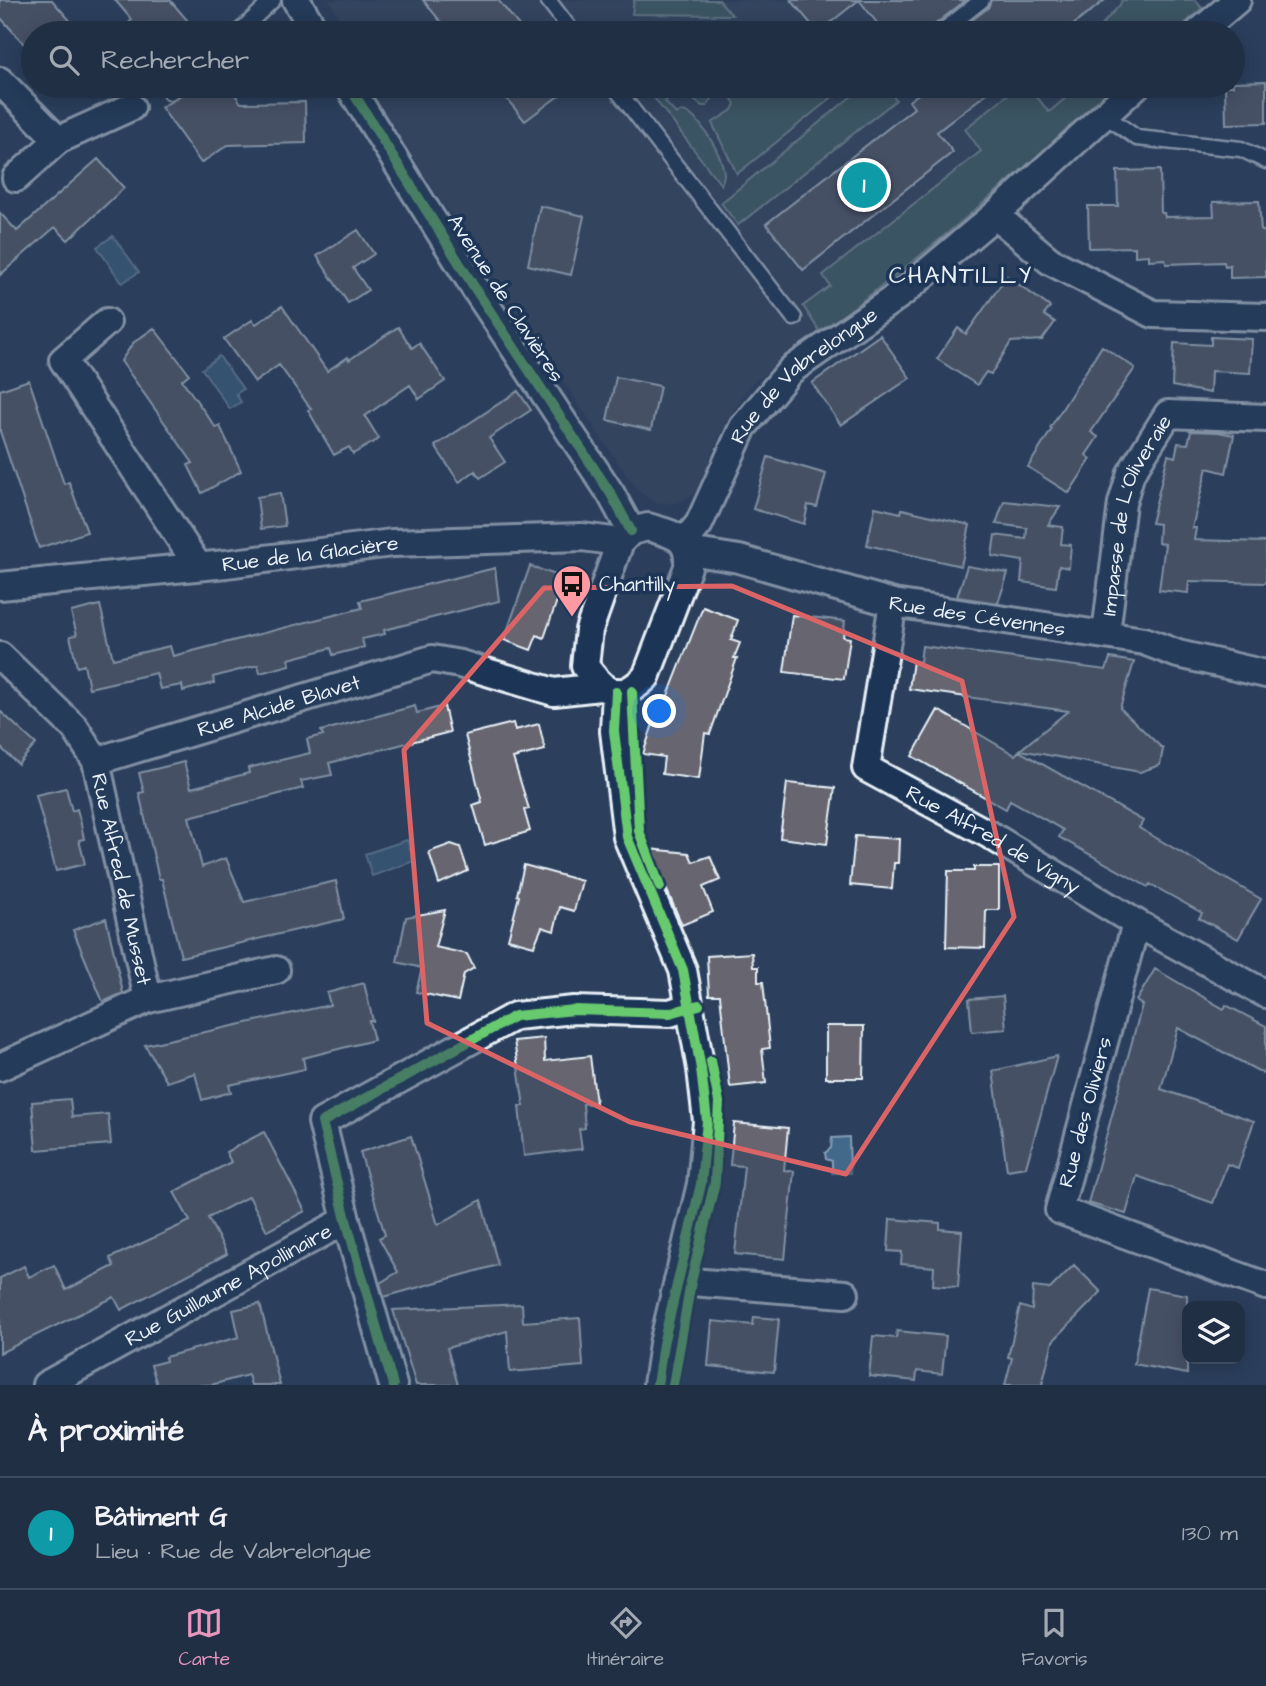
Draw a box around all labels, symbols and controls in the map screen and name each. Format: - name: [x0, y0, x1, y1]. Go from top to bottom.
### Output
- search box: [21, 21, 1245, 98]
- icon: search: [45, 41, 83, 79]
- text: Rechercher: [101, 42, 249, 78]
- pin: 1: [841, 159, 887, 211]
- street label: Avenue de Clavières: [440, 209, 571, 388]
- district label: CHANTILLY: [889, 259, 1033, 293]
- street label: Rue de Vabrelongue: [723, 300, 883, 448]
- street label: Impasse de L'Oliveraie: [1094, 409, 1179, 617]
- street label: Rue de la Glacière: [220, 529, 399, 579]
- bus stop icon: Chantilly: [551, 563, 593, 618]
- place label: Chantilly: [599, 570, 676, 601]
- street label: Rue des Cévennes: [887, 589, 1067, 644]
- street label: Rue Alcide Blavet: [194, 667, 364, 744]
- your location: [642, 694, 676, 728]
- street label: Rue Alfred de Musset: [84, 770, 159, 989]
- street label: Rue Alfred de Vigny: [901, 778, 1086, 903]
- street label: Rue des Oliviers: [1051, 1034, 1119, 1191]
- street label: Rue Guillaume Apollinaire: [120, 1217, 337, 1354]
- map controls: [1182, 1301, 1245, 1364]
- button: layers: [1182, 1301, 1245, 1364]
- text: À proximité: [28, 1410, 184, 1452]
- text: Bâtiment G: [95, 1499, 227, 1535]
- text: 1: [50, 1517, 52, 1549]
- text: 130 m: [1182, 1517, 1238, 1549]
- text: Lieu · Rue de Vabrelongue: [95, 1535, 372, 1567]
- tab: Carte: [179, 1604, 230, 1673]
- tab: Itinéraire: [587, 1604, 664, 1673]
- tab: Favoris: [1021, 1604, 1087, 1673]

